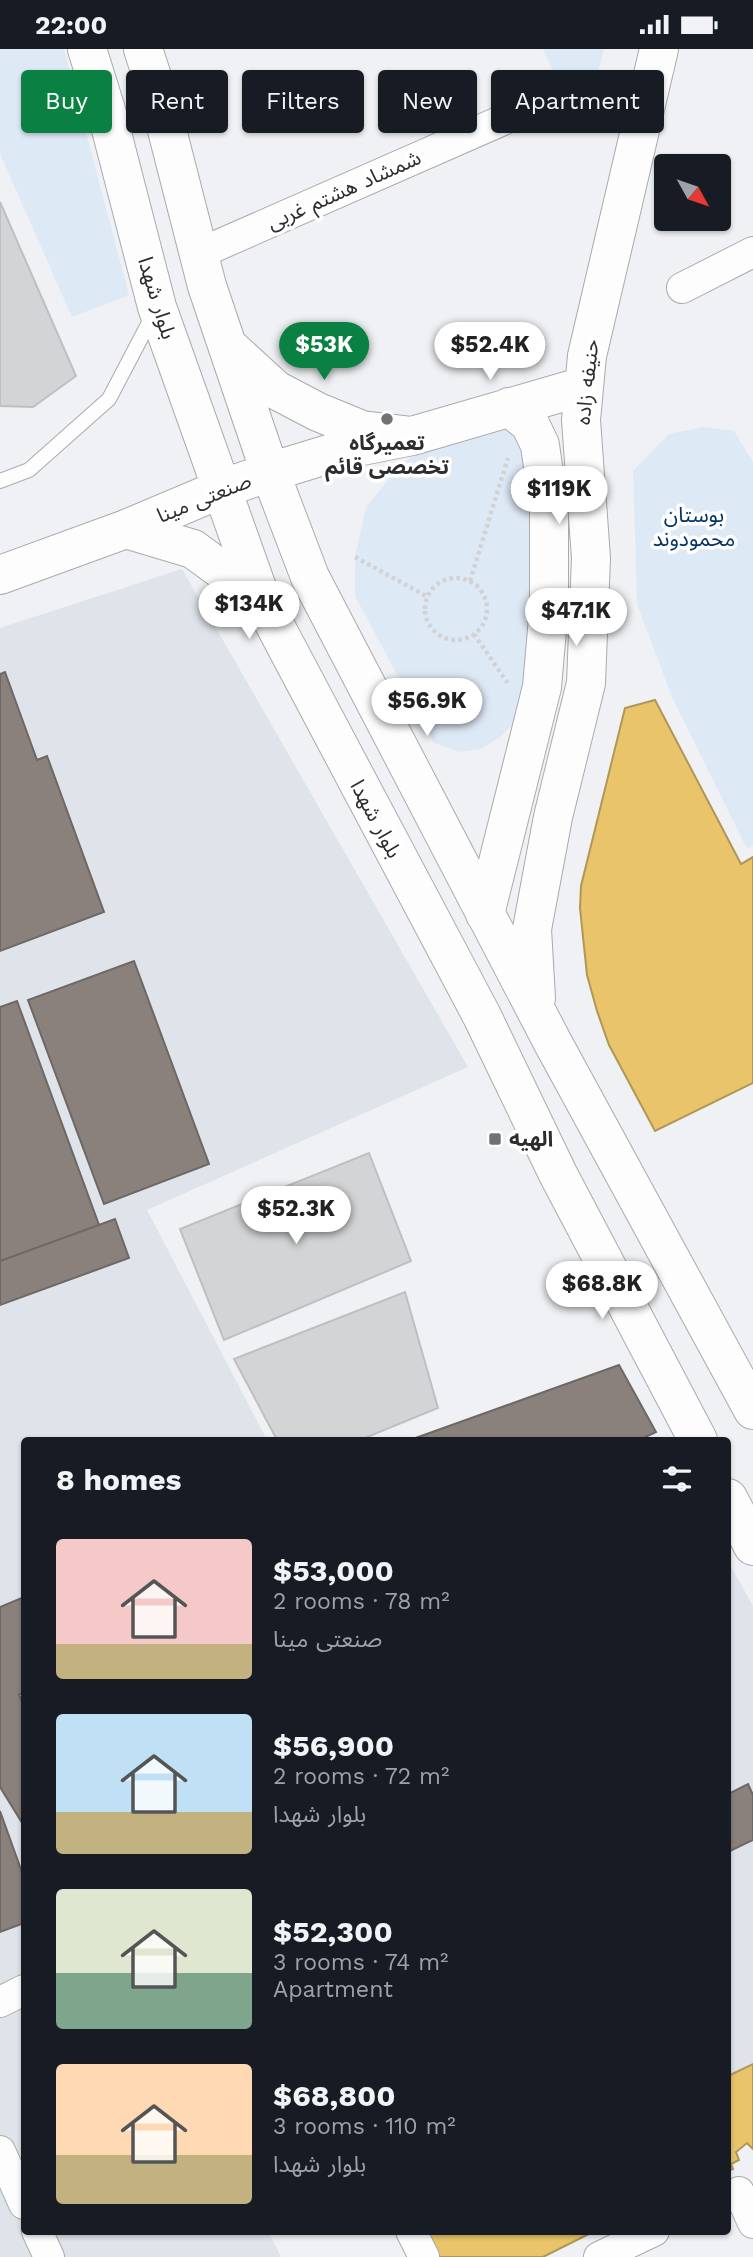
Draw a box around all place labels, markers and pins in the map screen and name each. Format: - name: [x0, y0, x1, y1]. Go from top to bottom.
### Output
- pin: $53K: [283, 323, 365, 382]
- pin: $52.4K: [433, 323, 547, 382]
- marker: تعمیرگاه تخصصی قائم: [379, 411, 395, 427]
- place label: تعمیرگاه تخصصی قائم: [325, 430, 449, 482]
- pin: $119K: [510, 467, 608, 526]
- pin: $134K: [200, 581, 298, 641]
- pin: $47.1K: [519, 589, 633, 648]
- pin: $56.9K: [370, 679, 484, 738]
- place label: الهیه: [509, 1126, 553, 1151]
- marker: الهیه: [487, 1131, 503, 1147]
- pin: $52.3K: [239, 1187, 353, 1246]
- pin: $68.8K: [545, 1261, 659, 1321]

